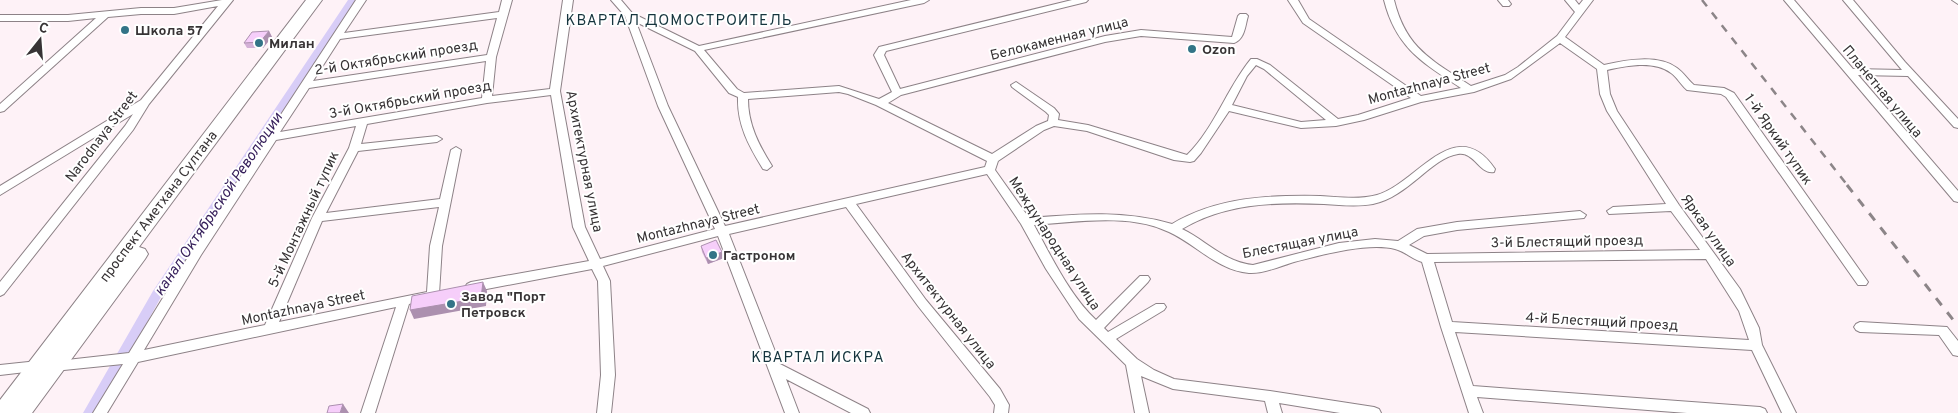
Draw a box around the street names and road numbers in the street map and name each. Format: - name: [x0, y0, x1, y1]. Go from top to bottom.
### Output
- street label: Белокаменная улица: [989, 14, 1130, 65]
- street label: 2-й Октябрьский проезд: [313, 37, 479, 80]
- street label: Планетная улица: [1838, 42, 1925, 142]
- street label: Montazhnaya Street: [1366, 60, 1492, 109]
- street label: 3-й Октябрьский проезд: [328, 78, 493, 123]
- street label: Narodnaya Street: [62, 88, 142, 186]
- street label: Архитектурная улица: [561, 89, 606, 234]
- street label: 1-й Яркий тупик: [1740, 91, 1816, 189]
- street label: проспект Аметхана Султана: [97, 128, 222, 286]
- street label: 5-й Монтажный тупик: [265, 149, 343, 291]
- street label: Международная улица: [1004, 174, 1103, 314]
- street label: Яркая улица: [1676, 191, 1739, 270]
- street label: Montazhnaya Street: [635, 201, 762, 248]
- street label: Блестящая улица: [1241, 224, 1360, 263]
- street label: 3-й Блестящий проезд: [1491, 233, 1643, 252]
- street label: Архитектурная улица: [897, 249, 999, 373]
- street label: Montazhnaya Street: [240, 287, 367, 330]
- street label: 4-й Блестящий проезд: [1525, 310, 1679, 335]

